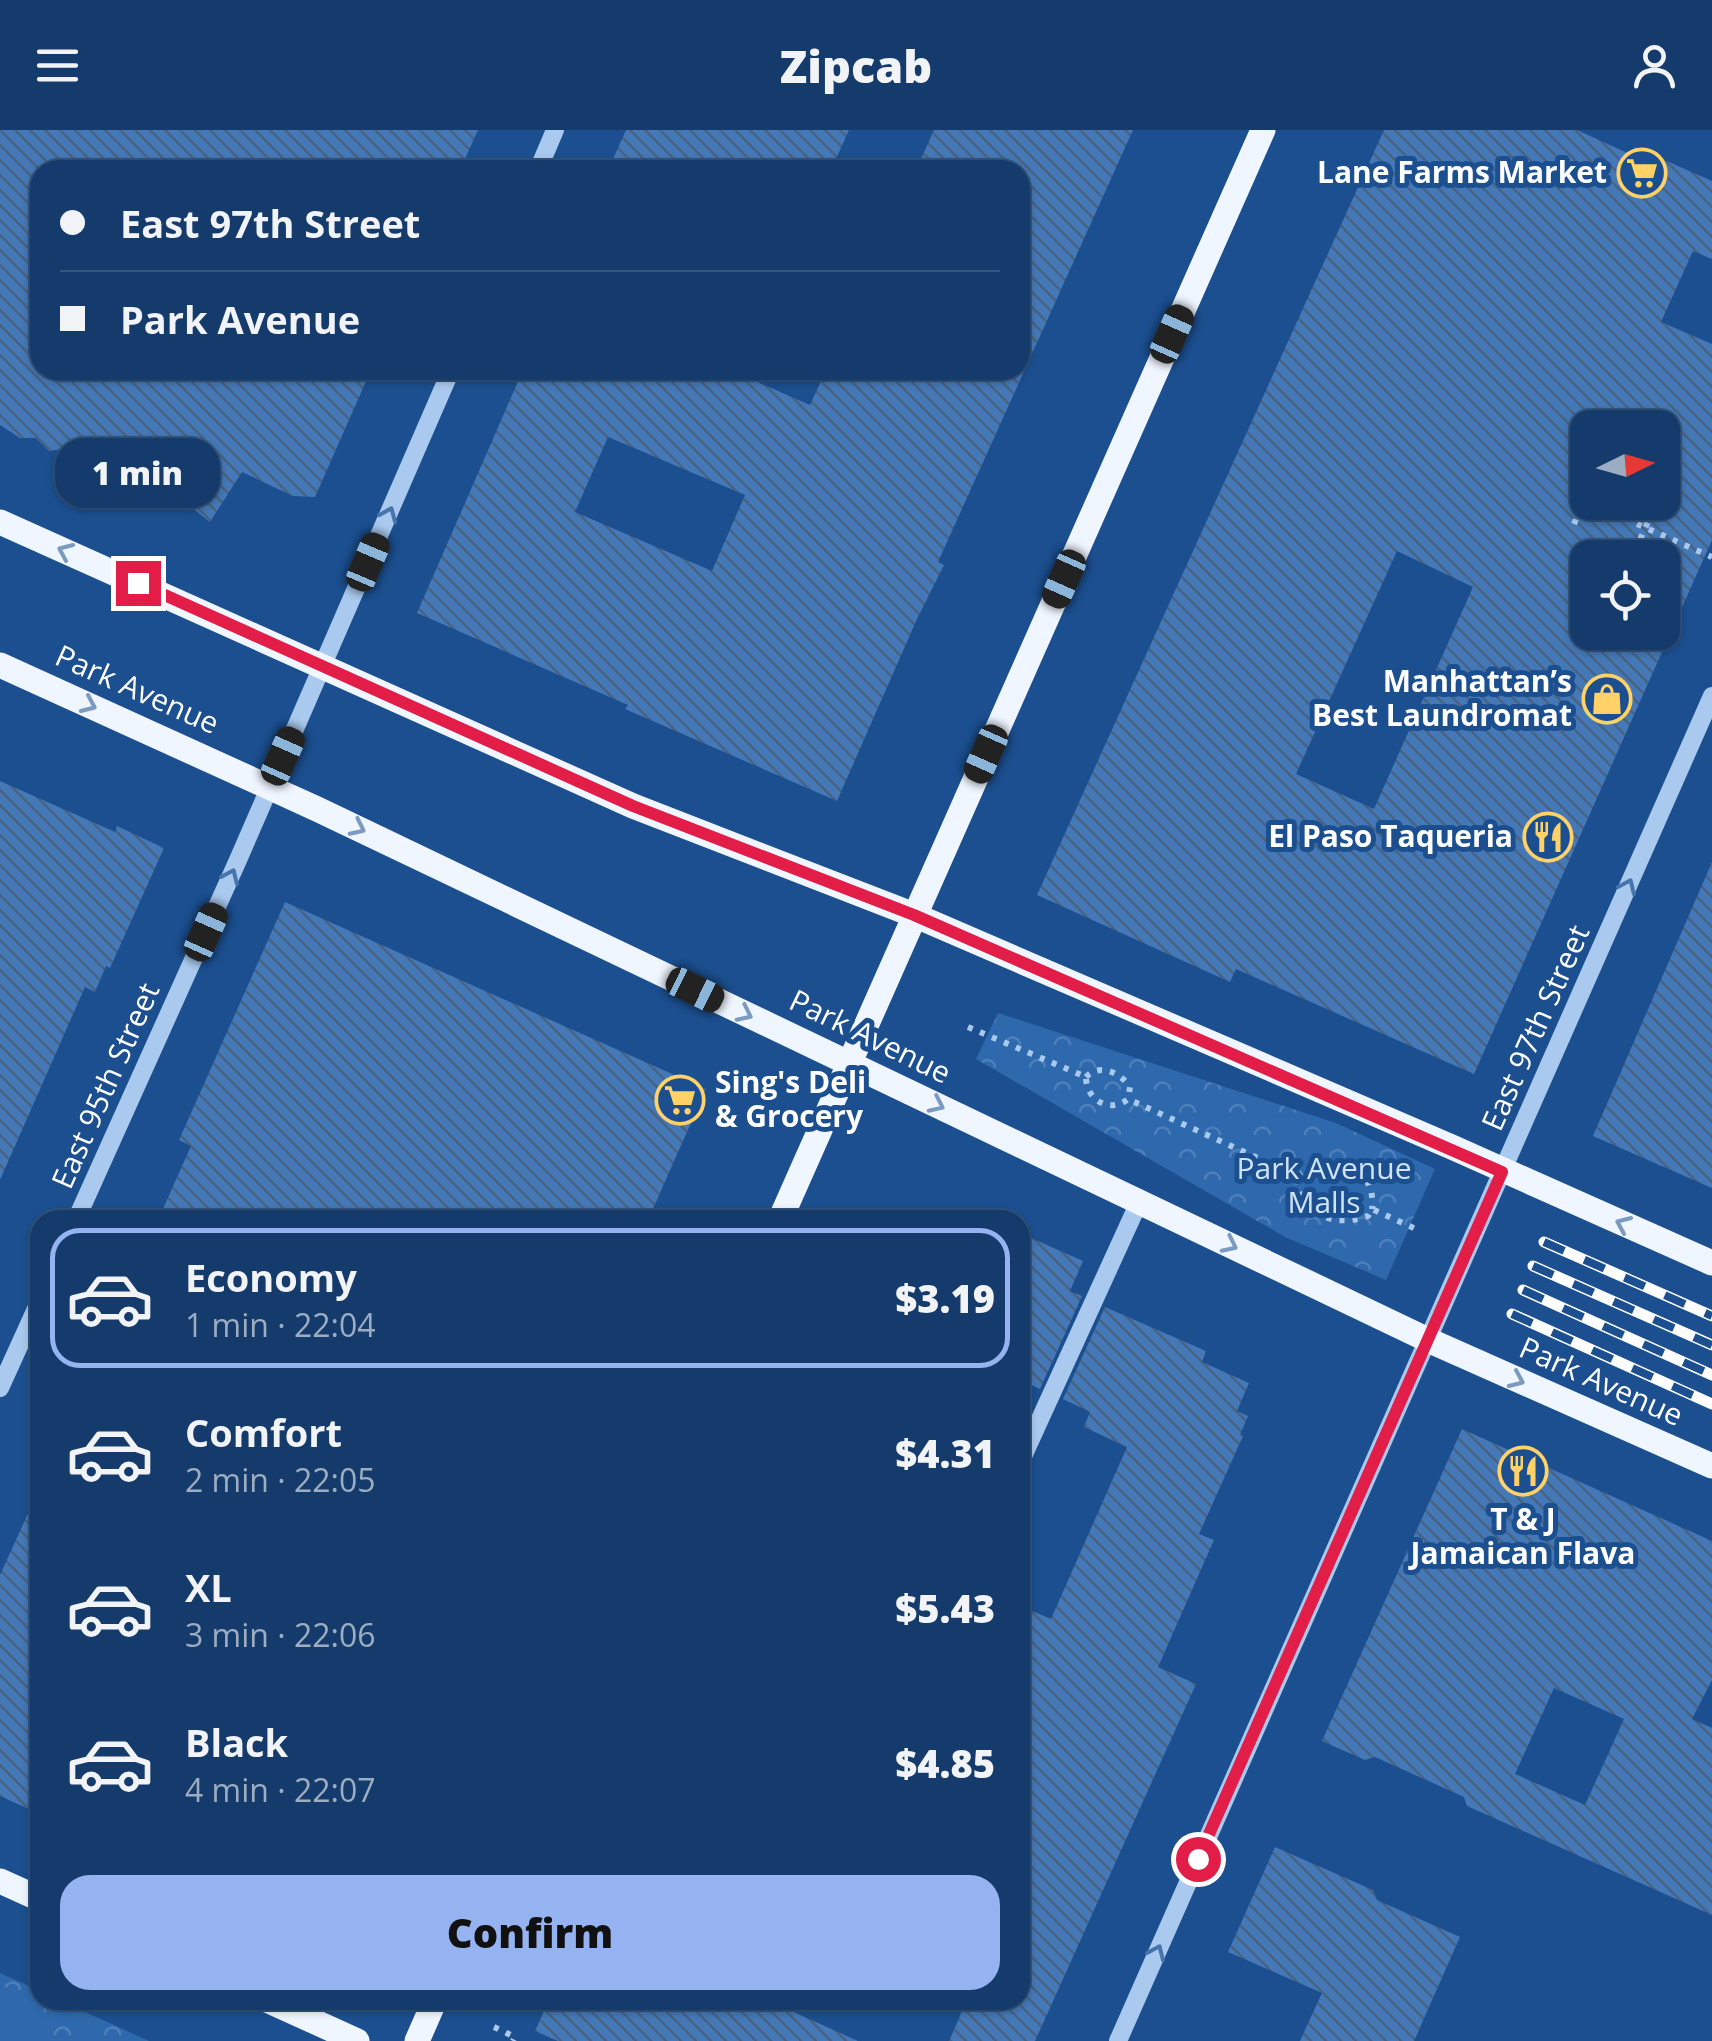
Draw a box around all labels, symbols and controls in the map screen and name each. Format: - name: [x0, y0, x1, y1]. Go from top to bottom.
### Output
- text: Zipcab: [780, 35, 932, 96]
- icon: menu: [30, 38, 85, 93]
- icon: person: [1627, 38, 1682, 93]
- supermarket icon: Lane Farms Market: [1616, 147, 1668, 199]
- place label: Lane Farms Market: [1317, 151, 1607, 192]
- text: East 97th Street: [120, 197, 420, 249]
- text: Park Avenue: [120, 293, 360, 345]
- car: [1146, 300, 1198, 368]
- north arrow: [1570, 410, 1680, 520]
- map controls: [1570, 410, 1680, 650]
- callout: 1 min: [56, 438, 220, 508]
- text: 1 min: [92, 451, 183, 494]
- one-way arrow: [377, 506, 397, 524]
- car: [342, 529, 394, 595]
- button: locate: [1570, 540, 1680, 650]
- one-way arrow: [57, 543, 75, 563]
- car: [1038, 545, 1090, 613]
- route end: [116, 561, 161, 606]
- street label: Park Avenue: [49, 634, 226, 743]
- place label: Manhattan’s Best Laundromat: [1312, 660, 1572, 735]
- shop icon: Manhattan’s Best Laundromat: [1581, 673, 1633, 725]
- one-way arrow: [79, 693, 97, 713]
- car: [960, 720, 1012, 788]
- car: [257, 722, 309, 790]
- restaurant icon: El Paso Taqueria: [1522, 811, 1574, 863]
- place label: El Paso Taqueria: [1268, 815, 1513, 856]
- one-way arrow: [347, 816, 365, 836]
- one-way arrow: [219, 868, 239, 886]
- one-way arrow: [1616, 878, 1636, 896]
- car: [180, 898, 232, 966]
- street label: East 97th Street: [1471, 918, 1598, 1137]
- car: [661, 963, 729, 1017]
- street label: East 95th Street: [41, 976, 168, 1195]
- street label: Park Avenue: [783, 979, 958, 1092]
- one-way arrow: [735, 1001, 753, 1021]
- place label: Sing's Deli & Grocery: [715, 1061, 866, 1136]
- supermarket icon: Sing's Deli & Grocery: [654, 1074, 706, 1126]
- one-way arrow: [926, 1093, 944, 1113]
- park label: Park Avenue Malls: [1237, 1147, 1411, 1222]
- one-way arrow: [1615, 1216, 1633, 1236]
- one-way arrow: [1220, 1233, 1238, 1253]
- text: Economy: [185, 1251, 357, 1303]
- icon: car: [65, 1253, 155, 1343]
- text: $3.19: [895, 1272, 995, 1324]
- text: 1 min · 22:04: [185, 1303, 376, 1346]
- street label: Park Avenue: [1513, 1326, 1690, 1435]
- one-way arrow: [1507, 1368, 1525, 1388]
- text: Comfort: [185, 1406, 342, 1458]
- icon: car: [65, 1408, 155, 1498]
- text: $4.31: [895, 1427, 995, 1479]
- restaurant icon: T & J Jamaican Flava: [1497, 1445, 1549, 1497]
- text: 2 min · 22:05: [185, 1458, 376, 1501]
- place label: T & J Jamaican Flava: [1408, 1498, 1635, 1573]
- text: XL: [185, 1561, 232, 1613]
- icon: car: [65, 1563, 155, 1653]
- text: $5.43: [895, 1582, 995, 1634]
- text: 3 min · 22:06: [185, 1613, 376, 1656]
- text: Black: [185, 1716, 288, 1768]
- icon: car: [65, 1718, 155, 1808]
- text: $4.85: [895, 1737, 995, 1789]
- text: 4 min · 22:07: [185, 1768, 376, 1811]
- route start: [1176, 1837, 1221, 1882]
- button: Confirm: [60, 1875, 1000, 1990]
- one-way arrow: [1145, 1944, 1165, 1962]

